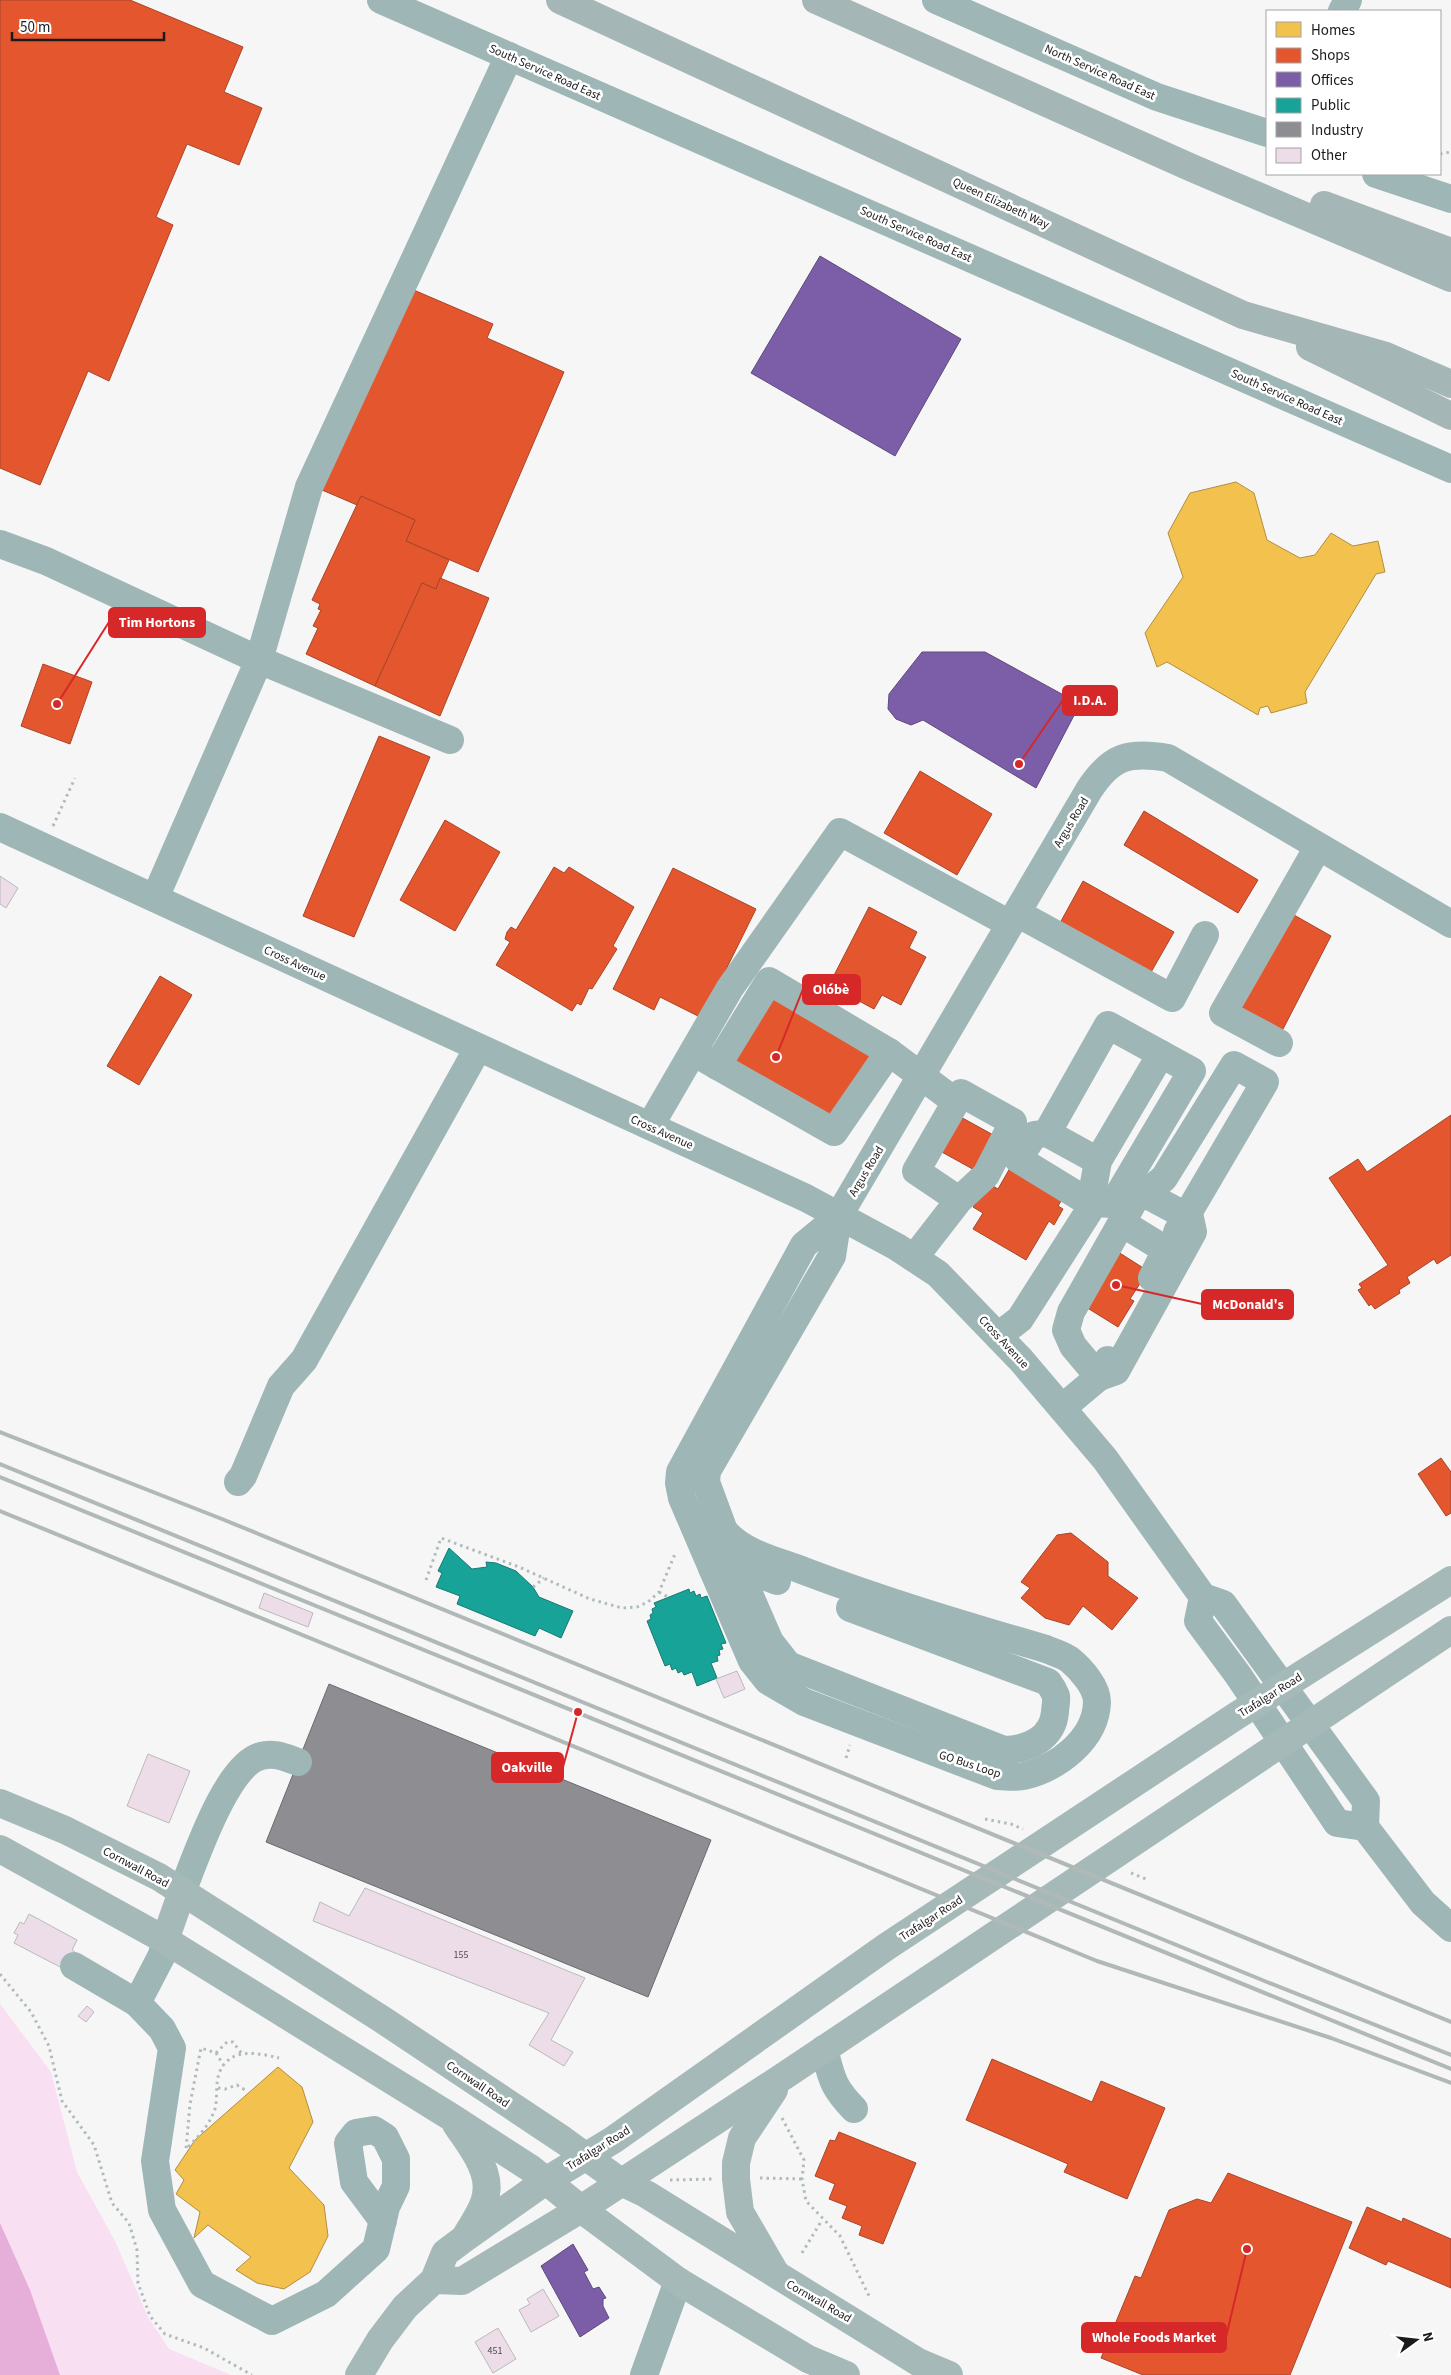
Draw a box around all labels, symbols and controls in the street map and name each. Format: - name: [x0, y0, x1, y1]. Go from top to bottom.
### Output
- scale bar: [12, 10, 165, 42]
- legend: [1266, 10, 1441, 175]
- text: 50 m: [20, 17, 50, 38]
- text: Homes: [1311, 20, 1355, 41]
- street label: South Service Road East: [486, 40, 603, 105]
- street label: North Service Road East: [1042, 40, 1158, 105]
- text: Shops: [1311, 45, 1350, 66]
- text: Offices: [1311, 70, 1354, 91]
- text: Public: [1311, 95, 1350, 116]
- text: Industry: [1311, 120, 1363, 141]
- text: Other: [1311, 145, 1348, 166]
- street label: Queen Elizabeth Way: [950, 174, 1052, 233]
- street label: South Service Road East: [857, 202, 974, 267]
- street label: South Service Road East: [1228, 365, 1345, 430]
- callout: Tim Hortons: [109, 608, 205, 637]
- text: Tim Hortons: [119, 613, 195, 633]
- callout: I.D.A.: [1063, 686, 1117, 715]
- text: I.D.A.: [1073, 691, 1107, 711]
- street label: Argus Road: [1050, 794, 1093, 851]
- street label: Cross Avenue: [261, 942, 329, 985]
- callout: Olóbè: [803, 975, 860, 1004]
- text: Olóbè: [813, 980, 849, 1000]
- street label: Cross Avenue: [628, 1111, 696, 1154]
- street label: Argus Road: [845, 1143, 888, 1200]
- callout: McDonald's: [1202, 1290, 1293, 1319]
- text: McDonald's: [1212, 1295, 1284, 1315]
- street label: Cross Avenue: [975, 1312, 1033, 1373]
- street label: Trafalgar Road: [1235, 1669, 1305, 1722]
- street label: GO Bus Loop: [937, 1746, 1003, 1783]
- callout: Oakville: [492, 1753, 563, 1782]
- text: Oakville: [501, 1758, 553, 1778]
- street label: Cornwall Road: [100, 1843, 172, 1892]
- street label: Trafalgar Road: [896, 1892, 966, 1945]
- house number: 155: [454, 1948, 468, 1962]
- street label: Cornwall Road: [443, 2057, 513, 2112]
- street label: Trafalgar Road: [563, 2122, 633, 2175]
- street label: Cornwall Road: [783, 2276, 855, 2327]
- north arrow: [1391, 2315, 1441, 2365]
- callout: Whole Foods Market: [1082, 2323, 1226, 2352]
- text: Whole Foods Market: [1092, 2328, 1217, 2348]
- text: N: [1417, 2330, 1438, 2344]
- house number: 451: [488, 2344, 502, 2358]

